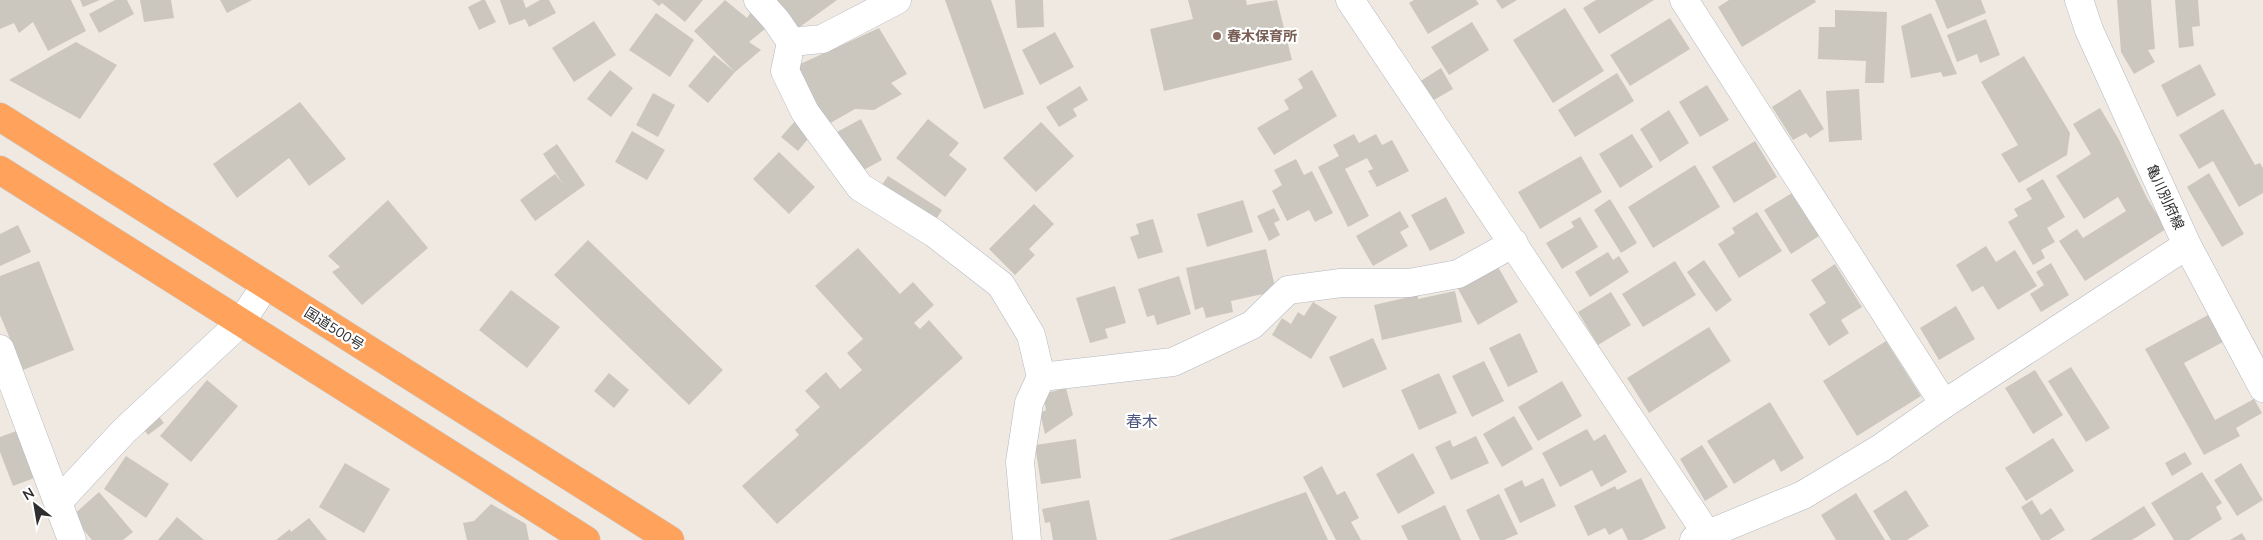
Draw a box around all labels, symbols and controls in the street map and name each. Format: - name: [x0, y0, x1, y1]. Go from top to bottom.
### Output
- place label: 春木保育所: [1227, 27, 1297, 46]
- marker: 春木保育所: [1211, 30, 1223, 42]
- street label: 亀川別府線: [2142, 161, 2188, 233]
- street label: 国道500号: [300, 303, 368, 355]
- district label: 春木: [1126, 411, 1158, 433]
- north arrow: [10, 480, 60, 530]
- text: N: [19, 483, 38, 505]

